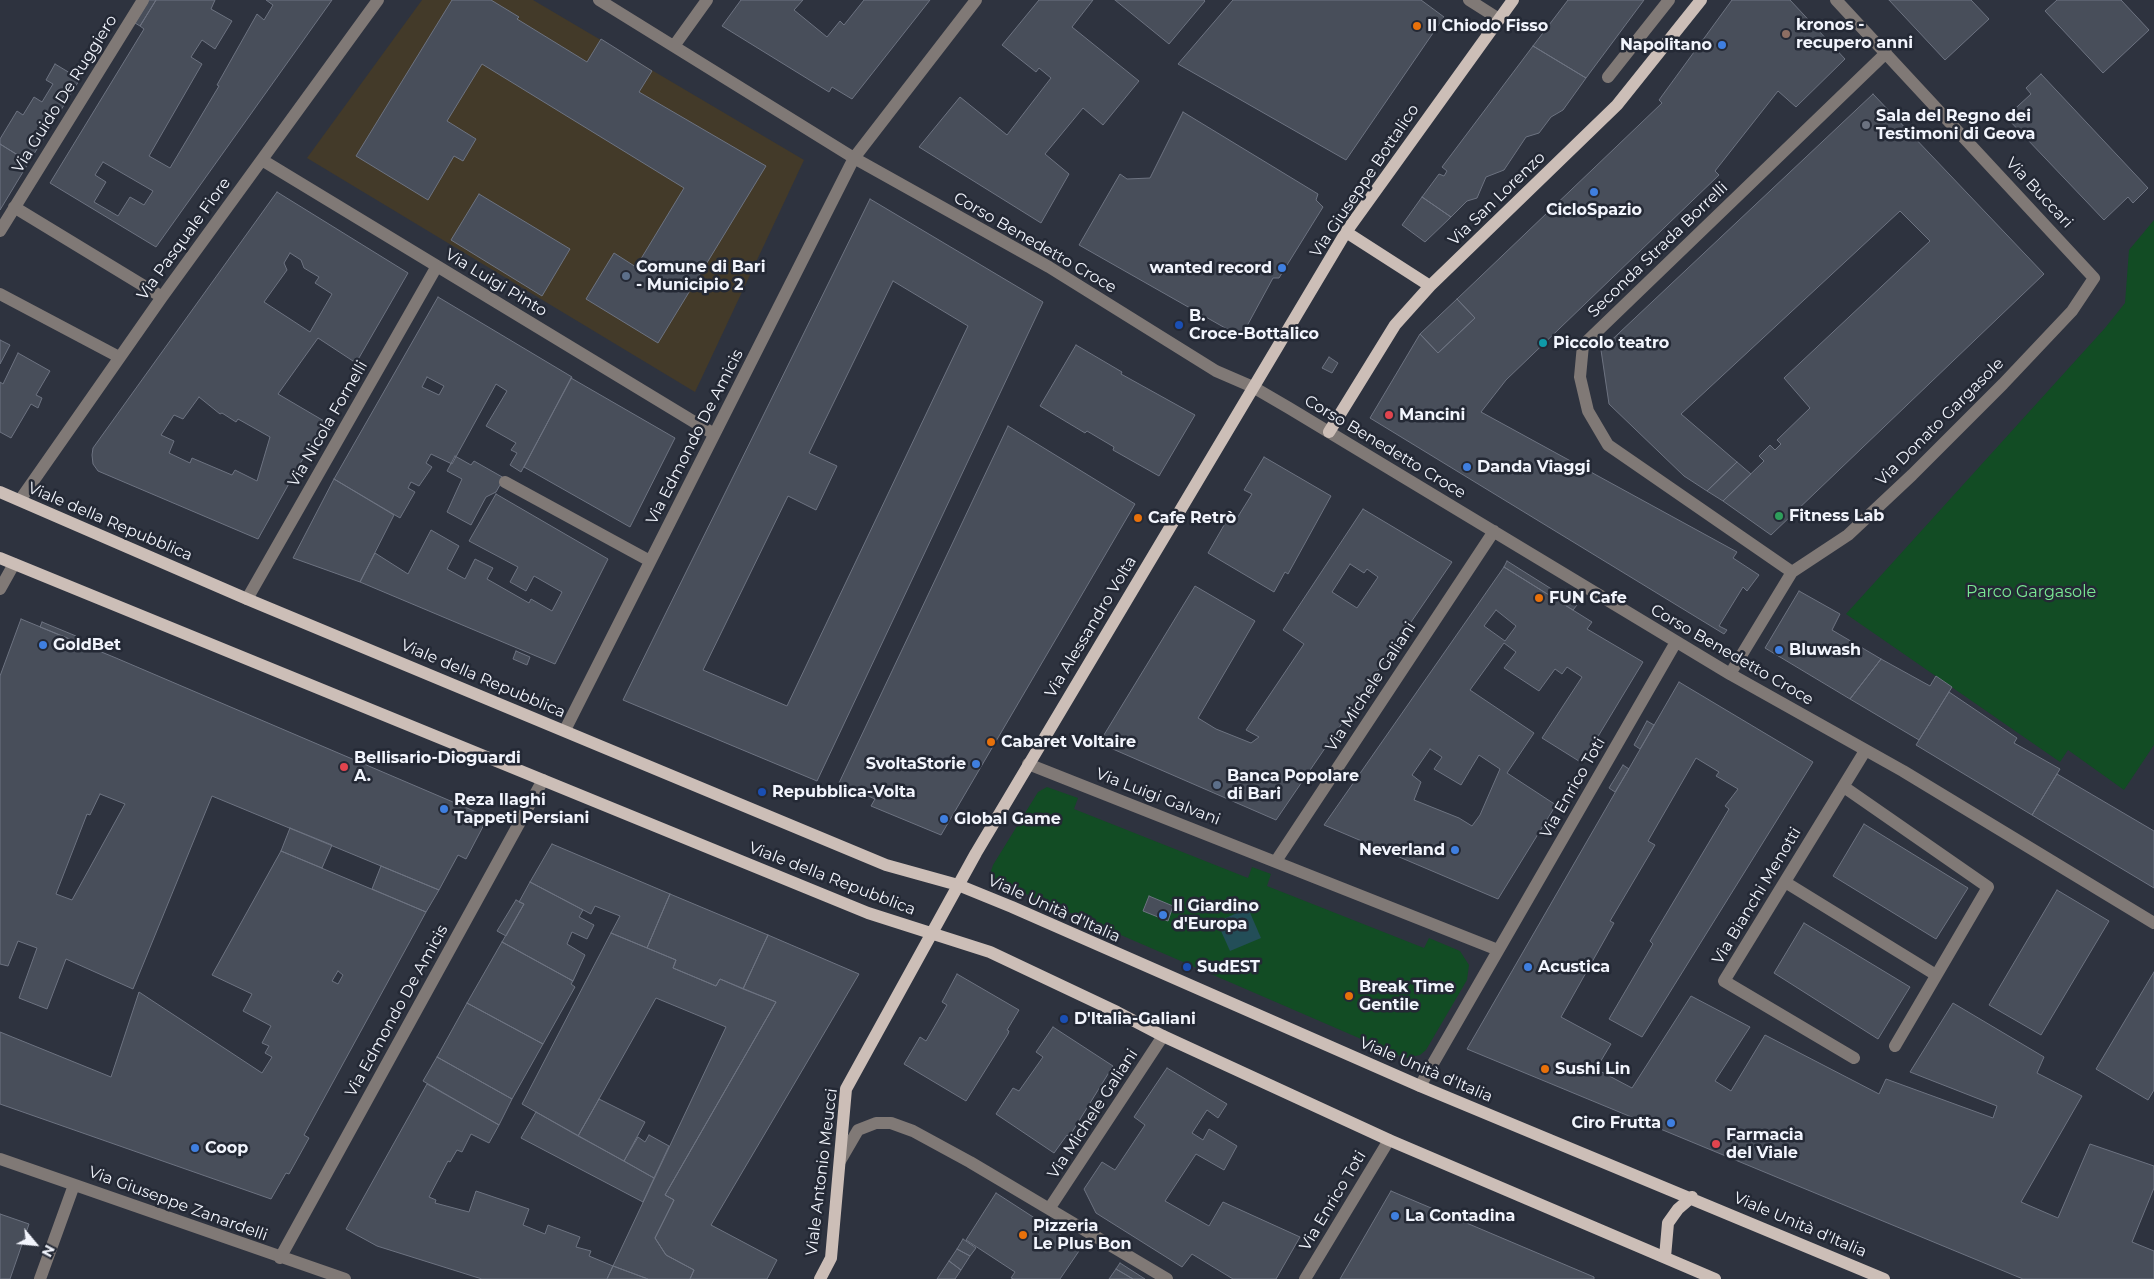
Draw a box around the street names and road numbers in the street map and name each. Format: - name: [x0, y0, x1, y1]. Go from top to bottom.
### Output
- street label: Via Guido De Ruggiero: [8, 11, 122, 177]
- street label: Via Giuseppe Bottalico: [1307, 101, 1423, 261]
- street label: Via San Lorenzo: [1445, 148, 1549, 250]
- street label: Via Buccari: [2001, 154, 2077, 232]
- street label: Via Pasquale Fiore: [133, 174, 235, 304]
- street label: Seconda Strada Borrelli: [1584, 178, 1732, 322]
- street label: Corso Benedetto Croce: [950, 188, 1120, 298]
- street label: Via Luigi Pinto: [442, 245, 550, 321]
- street label: Via Edmondo De Amicis: [642, 346, 748, 528]
- street label: Via Donato Gargasole: [1872, 354, 2008, 490]
- street label: Via Nicola Fornelli: [284, 357, 372, 491]
- street label: Corso Benedetto Croce: [1301, 391, 1469, 503]
- street label: Viale della Repubblica: [25, 479, 195, 565]
- street label: Via Alessandro Volta: [1041, 553, 1141, 701]
- street label: Corso Benedetto Croce: [1647, 600, 1817, 710]
- street label: Via Michele Galiani: [1322, 618, 1420, 756]
- street label: Viale della Repubblica: [398, 636, 568, 722]
- street label: Via Enrico Toti: [1536, 734, 1610, 842]
- street label: Via Luigi Galvani: [1093, 764, 1223, 830]
- street label: Via Bianchi Menotti: [1708, 824, 1806, 968]
- street label: Viale della Repubblica: [746, 838, 918, 920]
- street label: Viale Unità d'Italia: [985, 871, 1123, 947]
- street label: Via Edmondo De Amicis: [342, 922, 452, 1100]
- street label: Viale Unità d'Italia: [1357, 1033, 1495, 1107]
- street label: Via Michele Galiani: [1044, 1045, 1142, 1183]
- street label: Viale Antonio Meucci: [802, 1087, 842, 1257]
- street label: Via Enrico Toti: [1296, 1148, 1370, 1254]
- street label: Via Giuseppe Zanardelli: [86, 1163, 270, 1245]
- street label: Viale Unità d'Italia: [1731, 1188, 1869, 1262]

